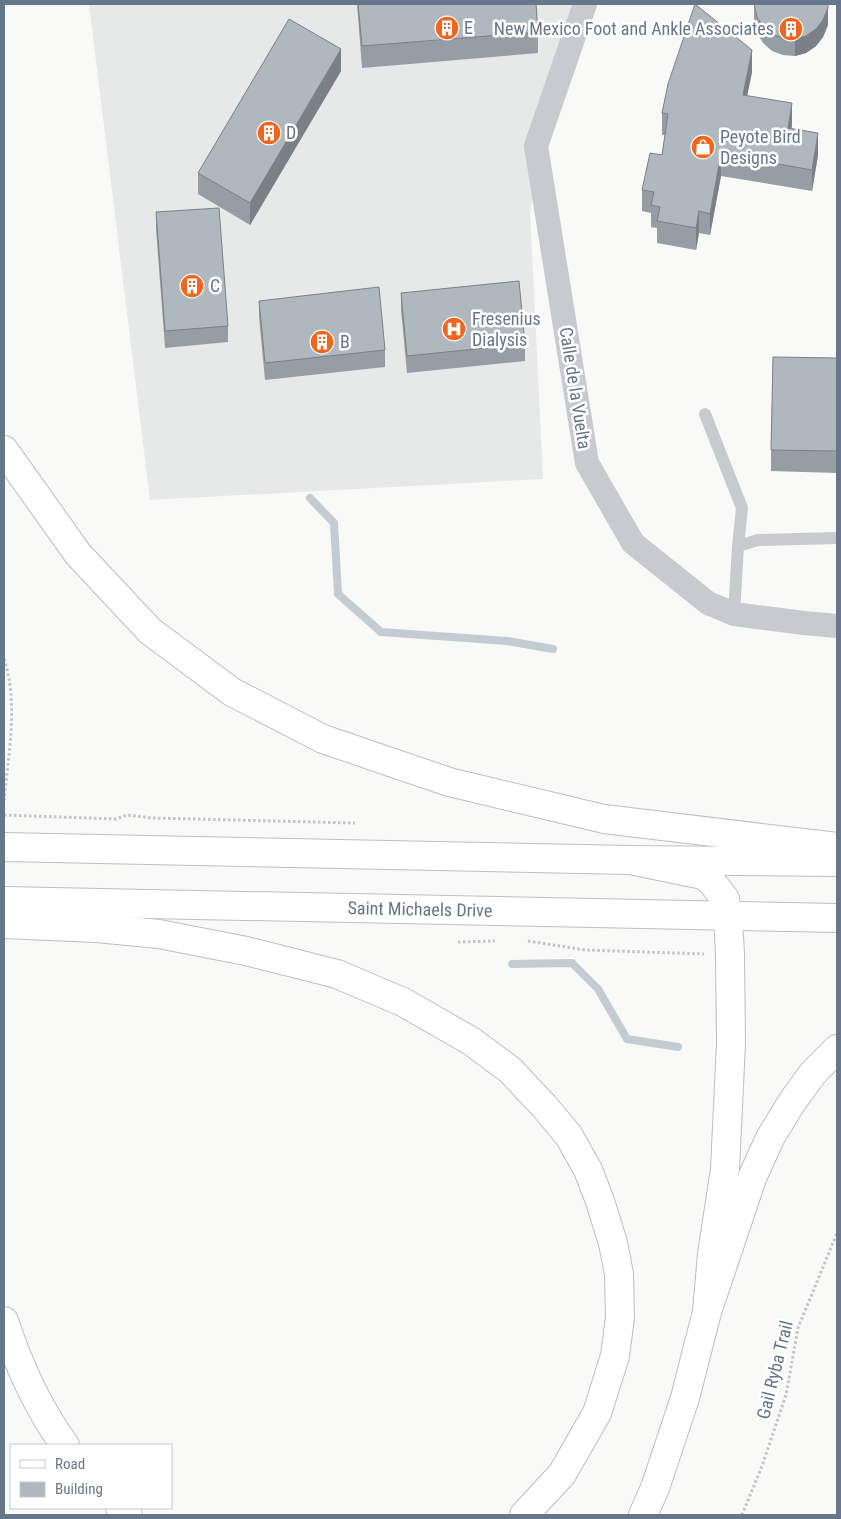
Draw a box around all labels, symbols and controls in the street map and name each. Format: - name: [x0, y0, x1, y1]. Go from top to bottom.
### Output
- building icon: E: [434, 15, 460, 41]
- building icon: New Mexico Foot and Ankle Associates: [778, 16, 804, 42]
- place label: E: [464, 17, 473, 38]
- place label: New Mexico Foot and Ankle Associates: [494, 18, 774, 39]
- building icon: D: [256, 120, 282, 146]
- place label: D: [286, 122, 296, 143]
- place label: Peyote Bird Designs: [720, 126, 801, 168]
- shop icon: Peyote Bird Designs: [690, 134, 716, 160]
- building icon: C: [179, 273, 205, 299]
- place label: C: [210, 275, 220, 296]
- place label: Fresenius Dialysis: [472, 308, 541, 350]
- hospital icon: Fresenius Dialysis: [441, 316, 467, 342]
- street label: Calle de la Vuelta: [555, 325, 595, 450]
- building icon: B: [309, 329, 335, 355]
- place label: B: [340, 331, 350, 352]
- street label: Saint Michaels Drive: [347, 897, 492, 921]
- street label: Gail Ryba Trail: [752, 1318, 797, 1421]
- legend: [10, 1444, 172, 1509]
- text: Road: [55, 1455, 85, 1473]
- text: Building: [55, 1480, 103, 1498]

